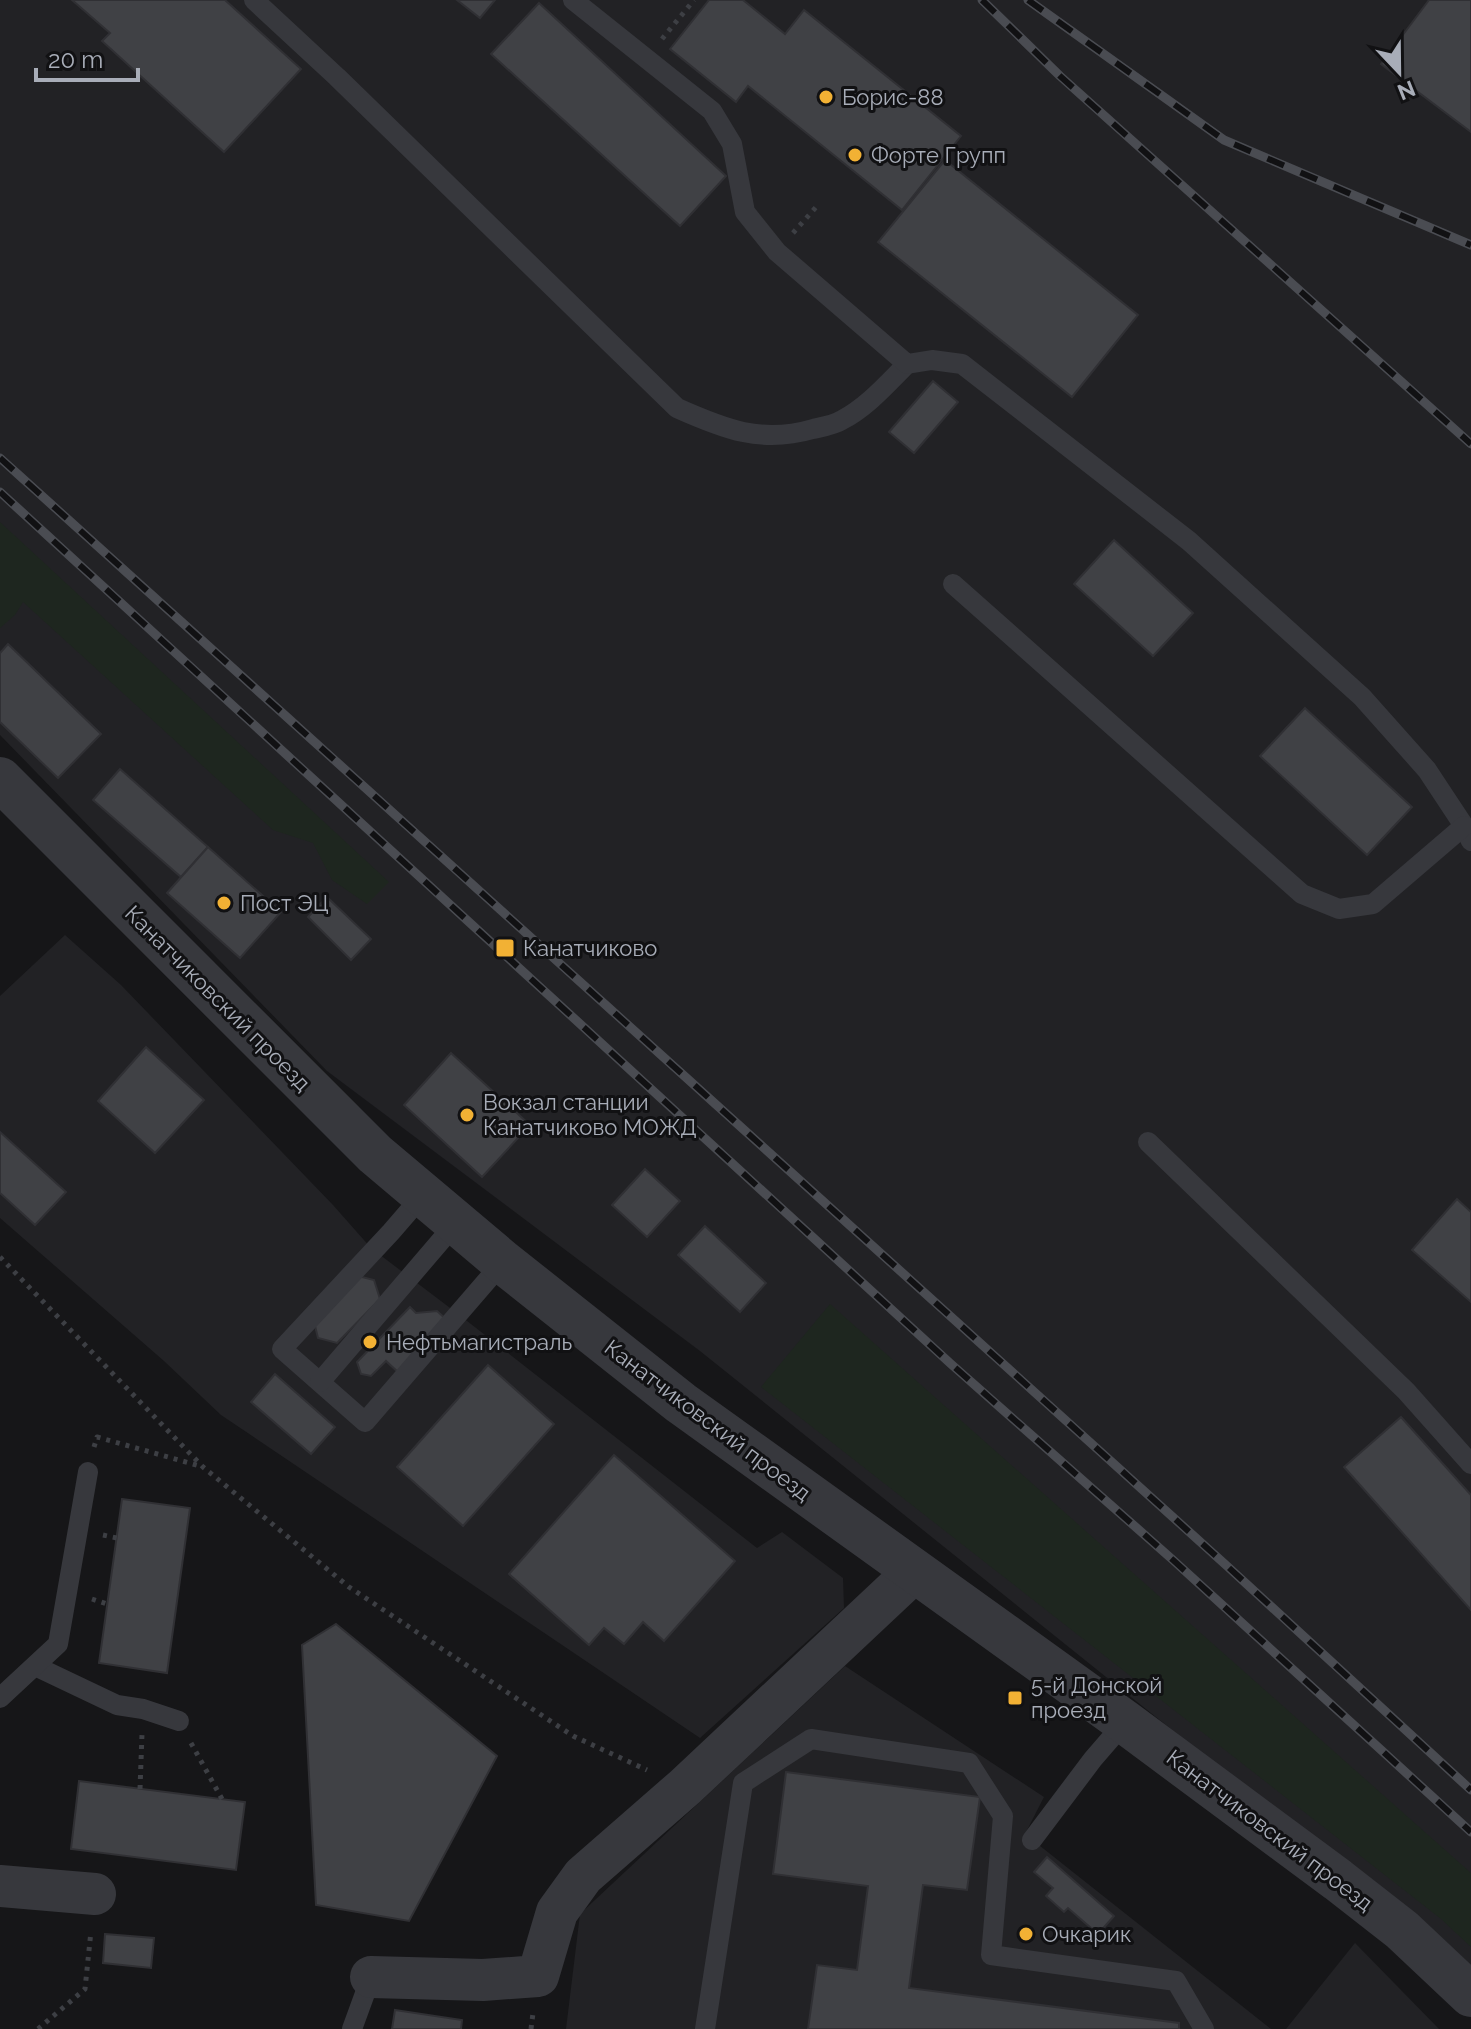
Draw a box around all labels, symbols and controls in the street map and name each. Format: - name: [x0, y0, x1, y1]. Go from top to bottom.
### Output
- scale bar: [36, 32, 138, 82]
- north arrow: [1359, 32, 1439, 112]
- text: 20 m: [48, 45, 103, 74]
- text: N: [1394, 75, 1419, 106]
- place label: Борис-88: [842, 84, 943, 110]
- marker: Борис-88: [817, 88, 835, 106]
- place label: Форте Групп: [871, 142, 1006, 168]
- marker: Форте Групп: [846, 146, 864, 164]
- place label: Пост ЭЦ: [240, 890, 329, 916]
- marker: Пост ЭЦ: [215, 894, 233, 912]
- street label: Канатчиковский проезд: [120, 900, 316, 1096]
- place label: Канатчиково: [523, 935, 657, 961]
- marker: Канатчиково: [494, 937, 516, 959]
- place label: Вокзал станции Канатчиково МОЖД: [483, 1089, 697, 1140]
- marker: Вокзал станции Канатчиково МОЖД: [458, 1106, 476, 1124]
- place label: Нефтьмагистраль: [386, 1329, 573, 1355]
- marker: Нефтьмагистраль: [361, 1333, 379, 1351]
- street label: Канатчиковский проезд: [600, 1334, 816, 1506]
- place label: 5-й Донской проезд: [1031, 1672, 1162, 1723]
- marker: 5-й Донской проезд: [1006, 1689, 1024, 1707]
- street label: Канатчиковский проезд: [1162, 1744, 1378, 1916]
- place label: Очкарик: [1042, 1921, 1131, 1947]
- marker: Очкарик: [1017, 1925, 1035, 1943]

